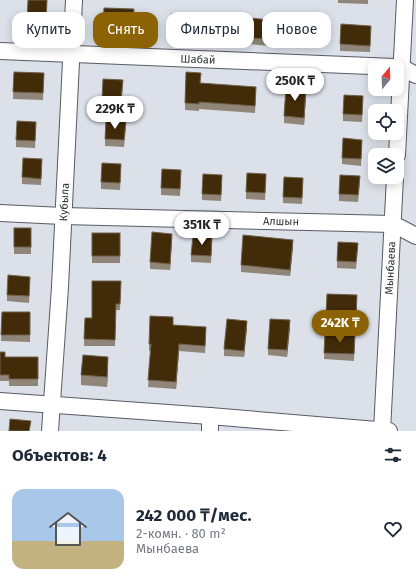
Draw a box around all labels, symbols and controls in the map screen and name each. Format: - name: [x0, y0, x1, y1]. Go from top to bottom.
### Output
- chip: Купить: [12, 12, 85, 48]
- chip: Снять: [93, 12, 158, 48]
- chip: Фильтры: [166, 12, 254, 48]
- chip: Новое: [262, 12, 331, 48]
- street label: Шабай: [180, 52, 216, 67]
- north arrow: [368, 60, 404, 96]
- map controls: [368, 60, 404, 184]
- pin: 250K ₸: [262, 68, 328, 102]
- text: 250K ₸: [275, 73, 315, 88]
- pin: 229K ₸: [82, 96, 148, 130]
- text: 229K ₸: [95, 101, 135, 116]
- button: locate: [368, 104, 404, 140]
- button: layers: [368, 148, 404, 184]
- street label: Кубыла: [57, 182, 72, 222]
- pin: 351K ₸: [169, 212, 235, 246]
- street label: Алшын: [263, 215, 299, 228]
- text: 351K ₸: [183, 217, 221, 232]
- street label: Мынбаева: [383, 241, 398, 295]
- pin: 242K ₸: [307, 310, 373, 344]
- text: 242K ₸: [321, 315, 359, 330]
- icon: filters: [382, 444, 404, 466]
- text: Объектов: 4: [12, 445, 107, 466]
- icon: home: [44, 505, 92, 553]
- text: 242 000 ₸/мес.: [136, 505, 252, 526]
- icon: heart: [382, 518, 404, 540]
- text: 2-комн. · 80 m²: [136, 526, 226, 541]
- text: Мынбаева: [136, 541, 199, 556]

